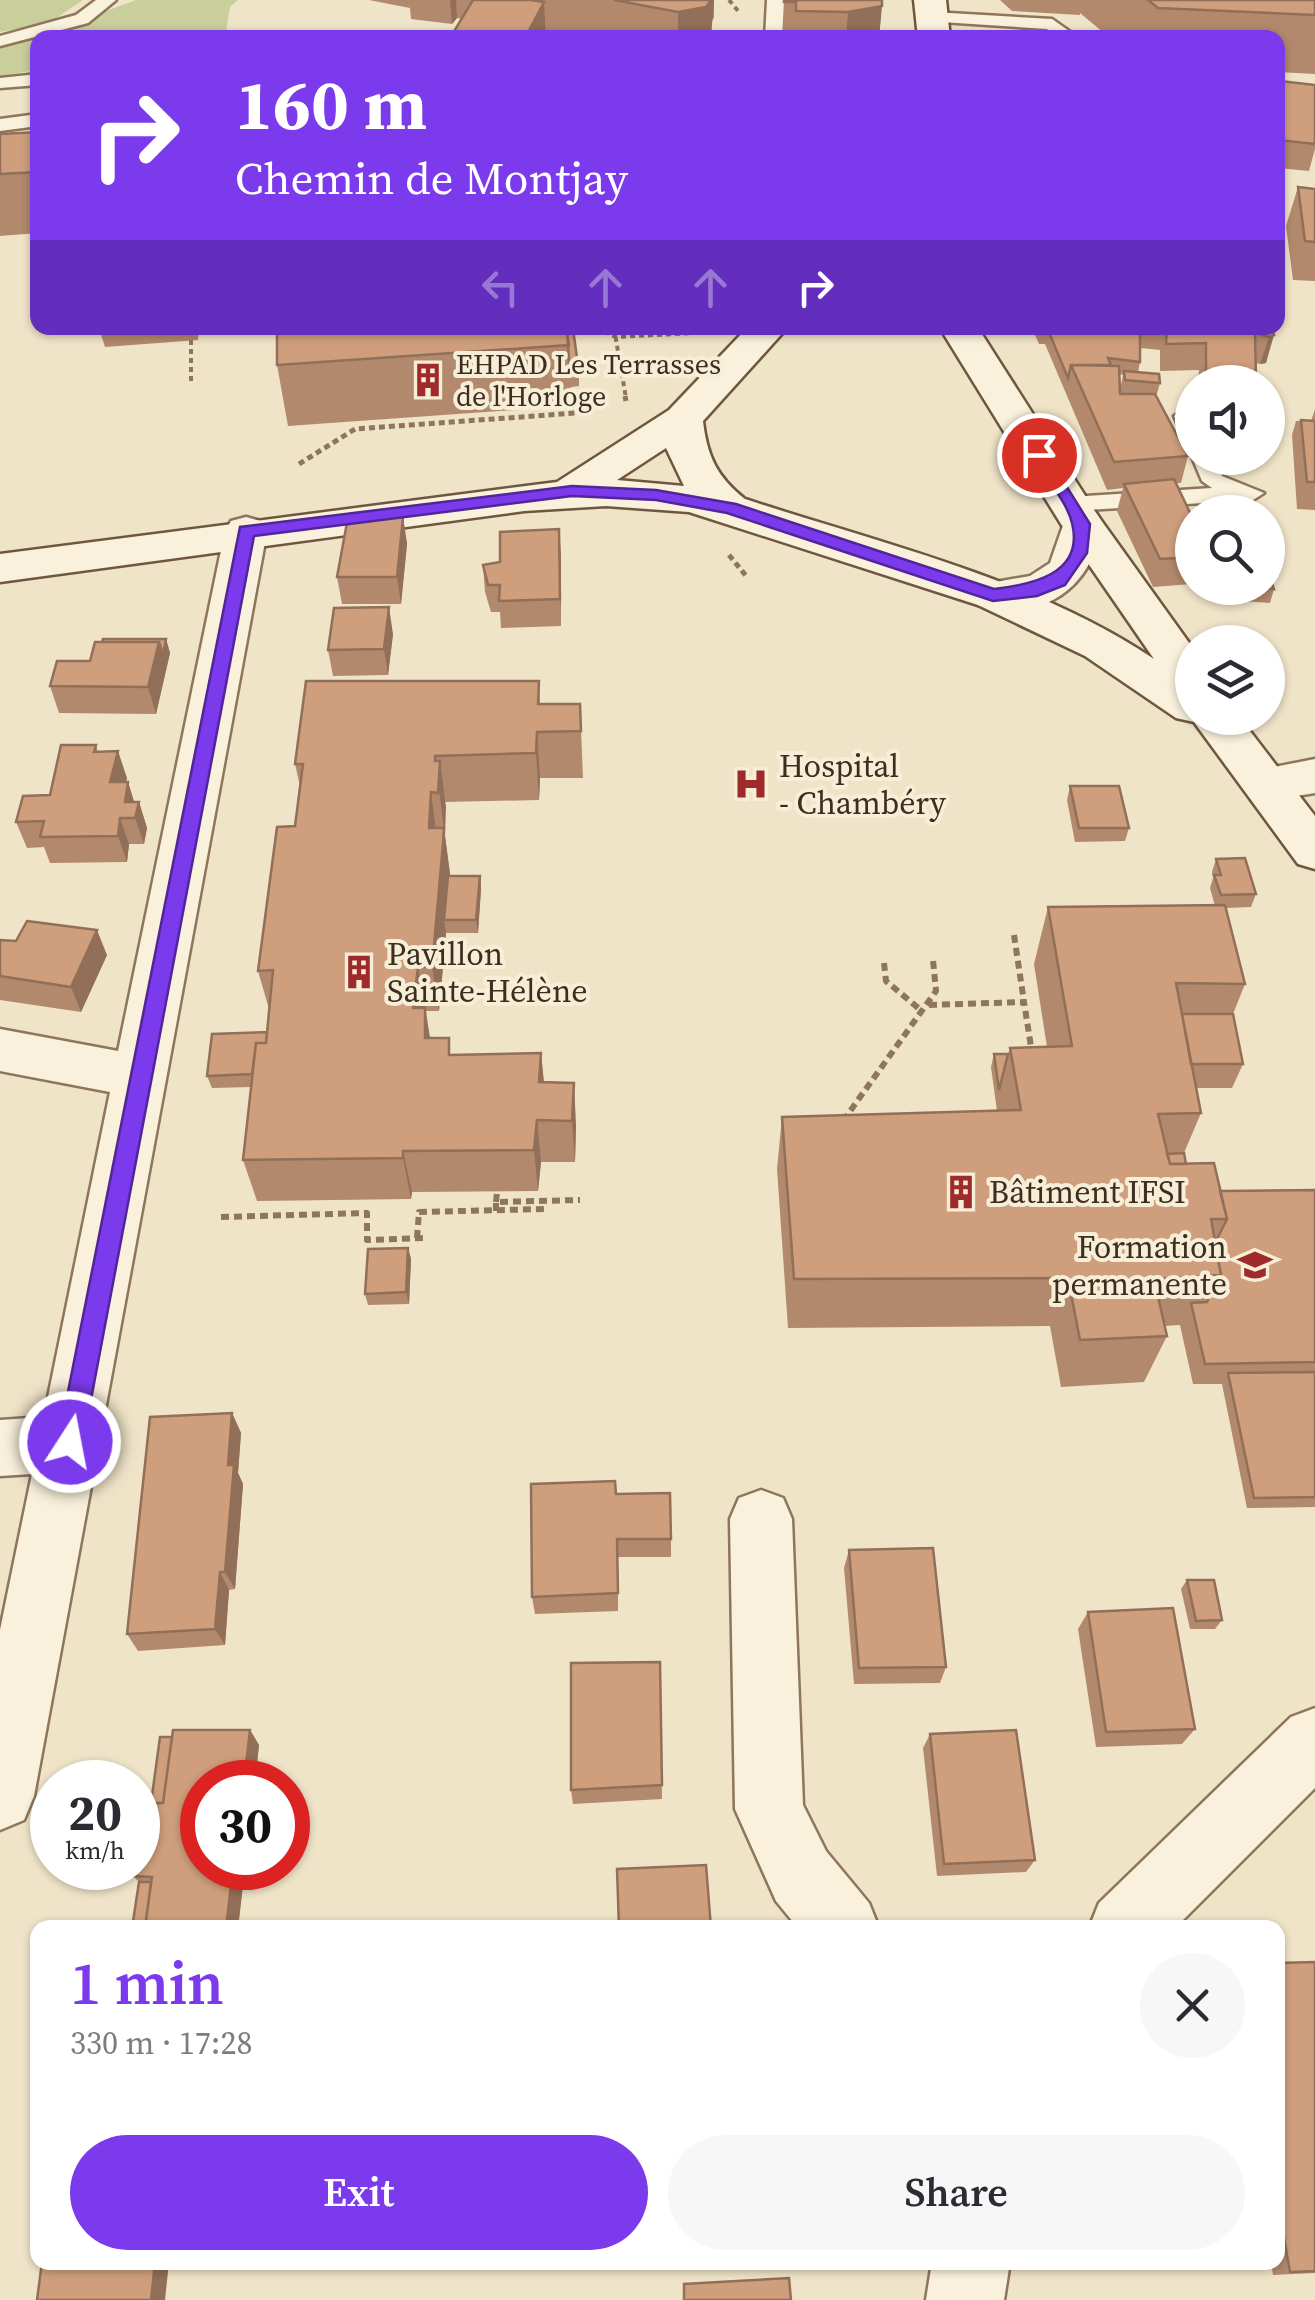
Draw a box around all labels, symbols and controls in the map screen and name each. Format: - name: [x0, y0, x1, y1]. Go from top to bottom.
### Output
- text: 160 m: [235, 56, 427, 152]
- icon: right: [70, 70, 200, 200]
- text: Chemin de Montjay: [235, 147, 628, 209]
- icon: left: [473, 260, 528, 315]
- icon: ahead: [578, 260, 633, 315]
- icon: ahead: [683, 260, 738, 315]
- icon: right: [788, 260, 843, 315]
- place label: EHPAD Les Terrasses de l'Horloge: [456, 345, 721, 415]
- building icon: EHPAD Les Terrasses de l'Horloge: [409, 361, 447, 399]
- map controls: [1175, 365, 1285, 735]
- button: sound: [1175, 365, 1285, 475]
- pin: [997, 413, 1082, 498]
- icon: arrive: [1012, 428, 1067, 483]
- button: search: [1175, 495, 1285, 605]
- button: layers: [1175, 625, 1285, 735]
- place label: Hospital - Chambéry: [779, 744, 946, 825]
- hospital icon: Hospital - Chambéry: [732, 765, 770, 803]
- place label: Pavillon Sainte-Hélène: [387, 932, 588, 1013]
- building icon: Pavillon Sainte-Hélène: [340, 953, 378, 991]
- place label: Bâtiment IFSI: [989, 1170, 1186, 1214]
- building icon: Bâtiment IFSI: [942, 1173, 980, 1211]
- place label: Formation permanente: [1052, 1225, 1227, 1306]
- school or university icon: Formation permanente: [1236, 1246, 1274, 1284]
- position arrow: [18, 1390, 122, 1494]
- speed limit sign: 30: [180, 1760, 310, 1890]
- text: 20: [68, 1778, 122, 1847]
- text: km/h: [65, 1833, 125, 1867]
- text: 1 min: [70, 1942, 224, 2024]
- button: close: [1140, 1953, 1245, 2058]
- text: 330 m · 17:28: [70, 2021, 252, 2065]
- button: Exit: [70, 2135, 648, 2250]
- button: Share: [668, 2135, 1245, 2250]

